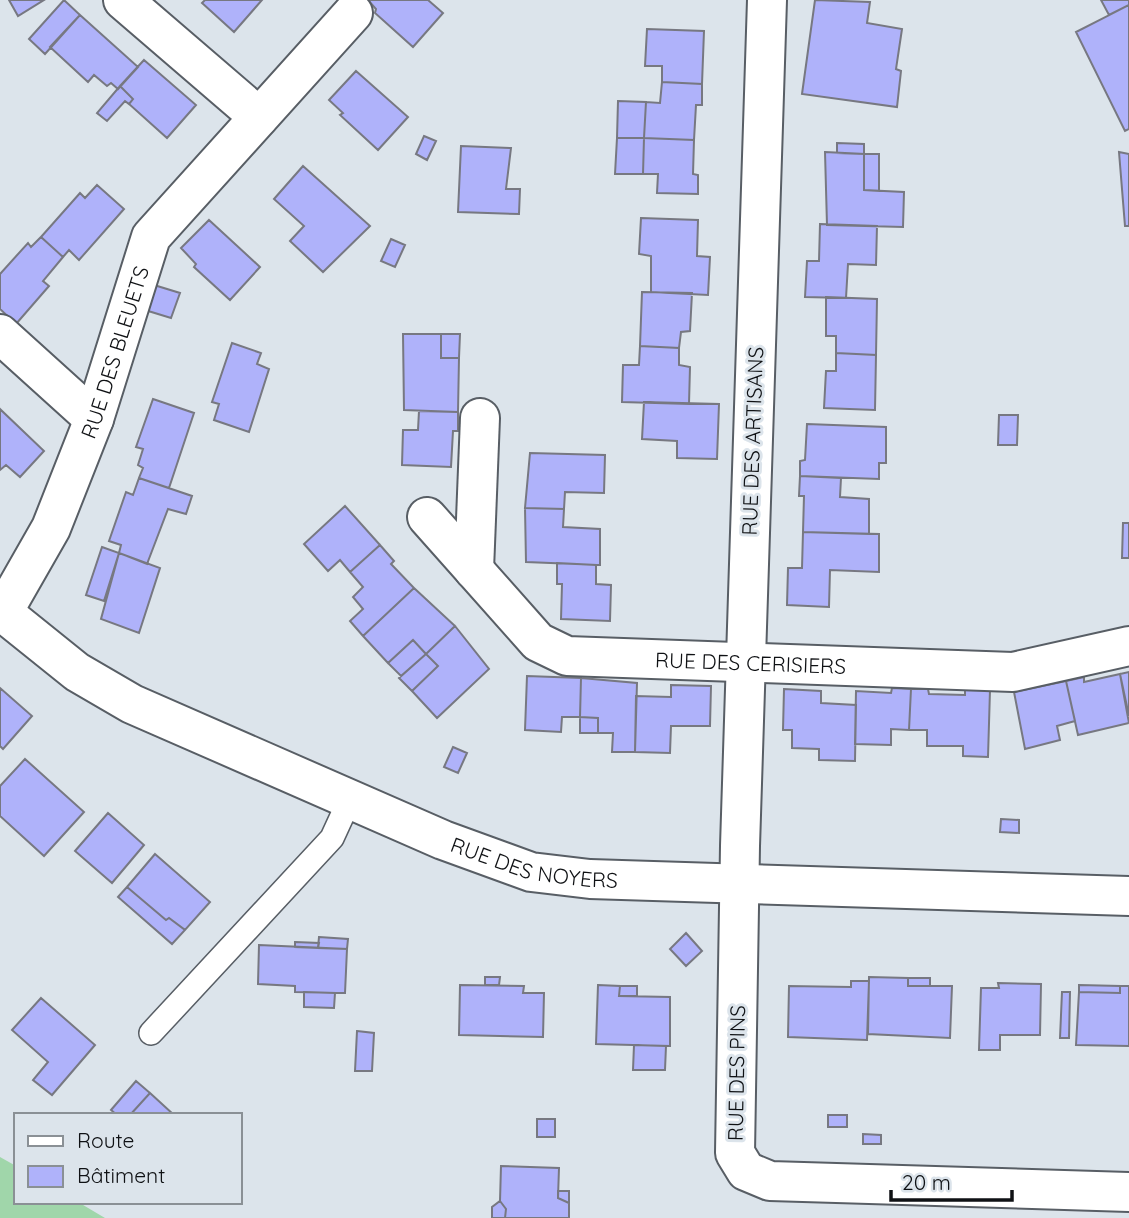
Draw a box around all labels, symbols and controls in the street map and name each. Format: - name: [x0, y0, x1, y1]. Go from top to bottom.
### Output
- street label: RUE DES BLEUETS: [75, 263, 154, 442]
- street label: RUE DES ARTISANS: [736, 346, 768, 536]
- street label: RUE DES CERISIERS: [655, 646, 846, 679]
- street label: RUE DES NOYERS: [447, 831, 618, 893]
- street label: RUE DES PINS: [722, 1005, 750, 1141]
- legend: [14, 1113, 242, 1204]
- text: Route: [77, 1127, 134, 1153]
- scale bar: [891, 1158, 1012, 1202]
- text: Bâtiment: [77, 1162, 165, 1188]
- text: 20 m: [902, 1169, 951, 1195]

